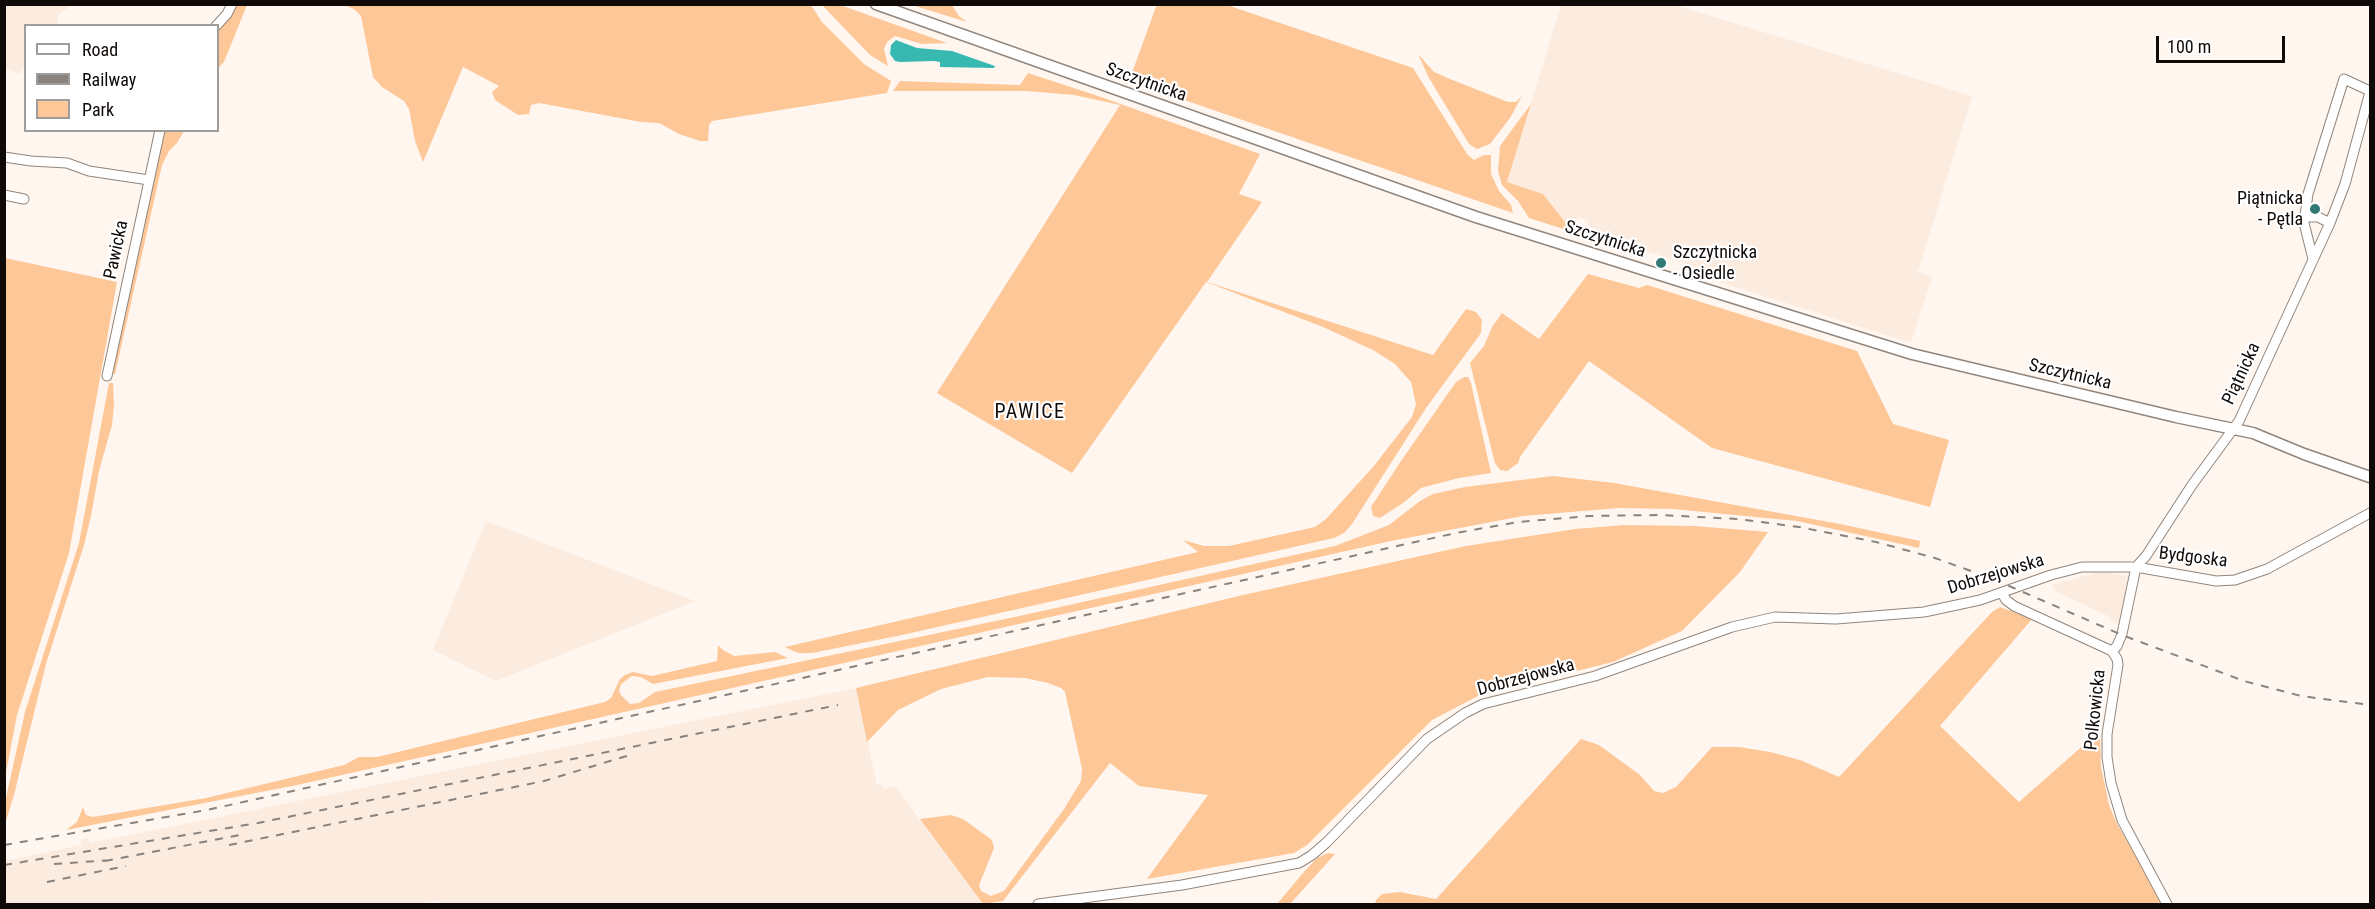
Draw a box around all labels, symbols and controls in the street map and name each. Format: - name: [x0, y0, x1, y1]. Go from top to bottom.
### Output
- legend: [24, 24, 219, 132]
- scale bar: [2159, 24, 2288, 62]
- text: 100 m: [2167, 36, 2211, 57]
- text: Road: [82, 39, 118, 60]
- street label: Szczytnicka: [1103, 59, 1189, 107]
- text: Railway: [82, 69, 136, 90]
- text: Park: [82, 99, 114, 120]
- place label: Piątnicka - Pętla: [2237, 188, 2303, 230]
- marker: Piątnicka - Pętla: [2308, 202, 2322, 216]
- street label: Szczytnicka: [1562, 217, 1648, 263]
- street label: Pawicka: [100, 219, 134, 281]
- place label: Szczytnicka - Osiedle: [1673, 242, 1757, 284]
- marker: Szczytnicka - Osiedle: [1654, 256, 1668, 270]
- street label: Piątnicka: [2218, 340, 2266, 408]
- street label: Szczytnicka: [2027, 355, 2113, 395]
- district label: PAWICE: [994, 401, 1066, 425]
- street label: Bydgoska: [2157, 543, 2229, 573]
- street label: Dobrzejowska: [1945, 550, 2047, 600]
- street label: Dobrzejowska: [1475, 655, 1577, 701]
- street label: Polkowicka: [2081, 669, 2111, 751]

